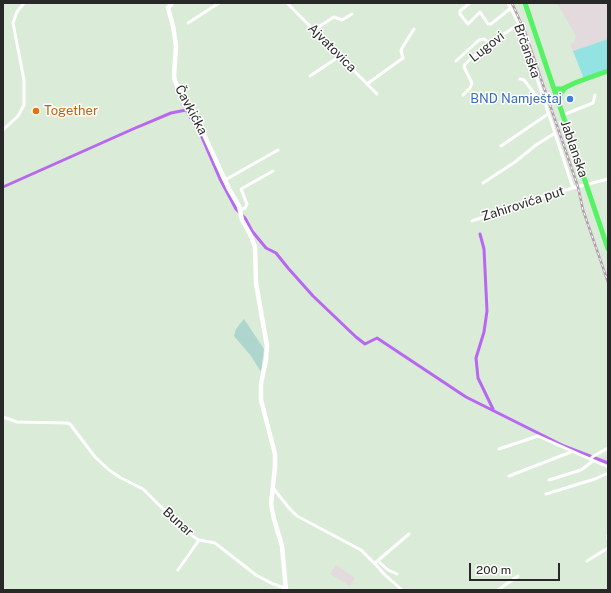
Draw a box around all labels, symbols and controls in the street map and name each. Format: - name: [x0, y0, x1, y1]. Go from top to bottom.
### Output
- street label: Ajvatovica: [305, 21, 359, 75]
- street label: Brčanska: [510, 22, 544, 80]
- street label: Lugovi: [466, 29, 508, 65]
- street label: Čavkićka: [171, 82, 211, 138]
- place label: BND Namještaj: [470, 91, 562, 107]
- marker: BND Namještaj: [565, 94, 575, 104]
- place label: Together: [44, 103, 98, 119]
- marker: Together: [31, 106, 41, 116]
- street label: Jablanska: [557, 118, 591, 180]
- street label: Zahirovića put: [480, 183, 566, 225]
- street label: Bunar: [159, 504, 197, 540]
- scale bar: [471, 555, 562, 581]
- text: 200 m: [476, 563, 511, 577]

